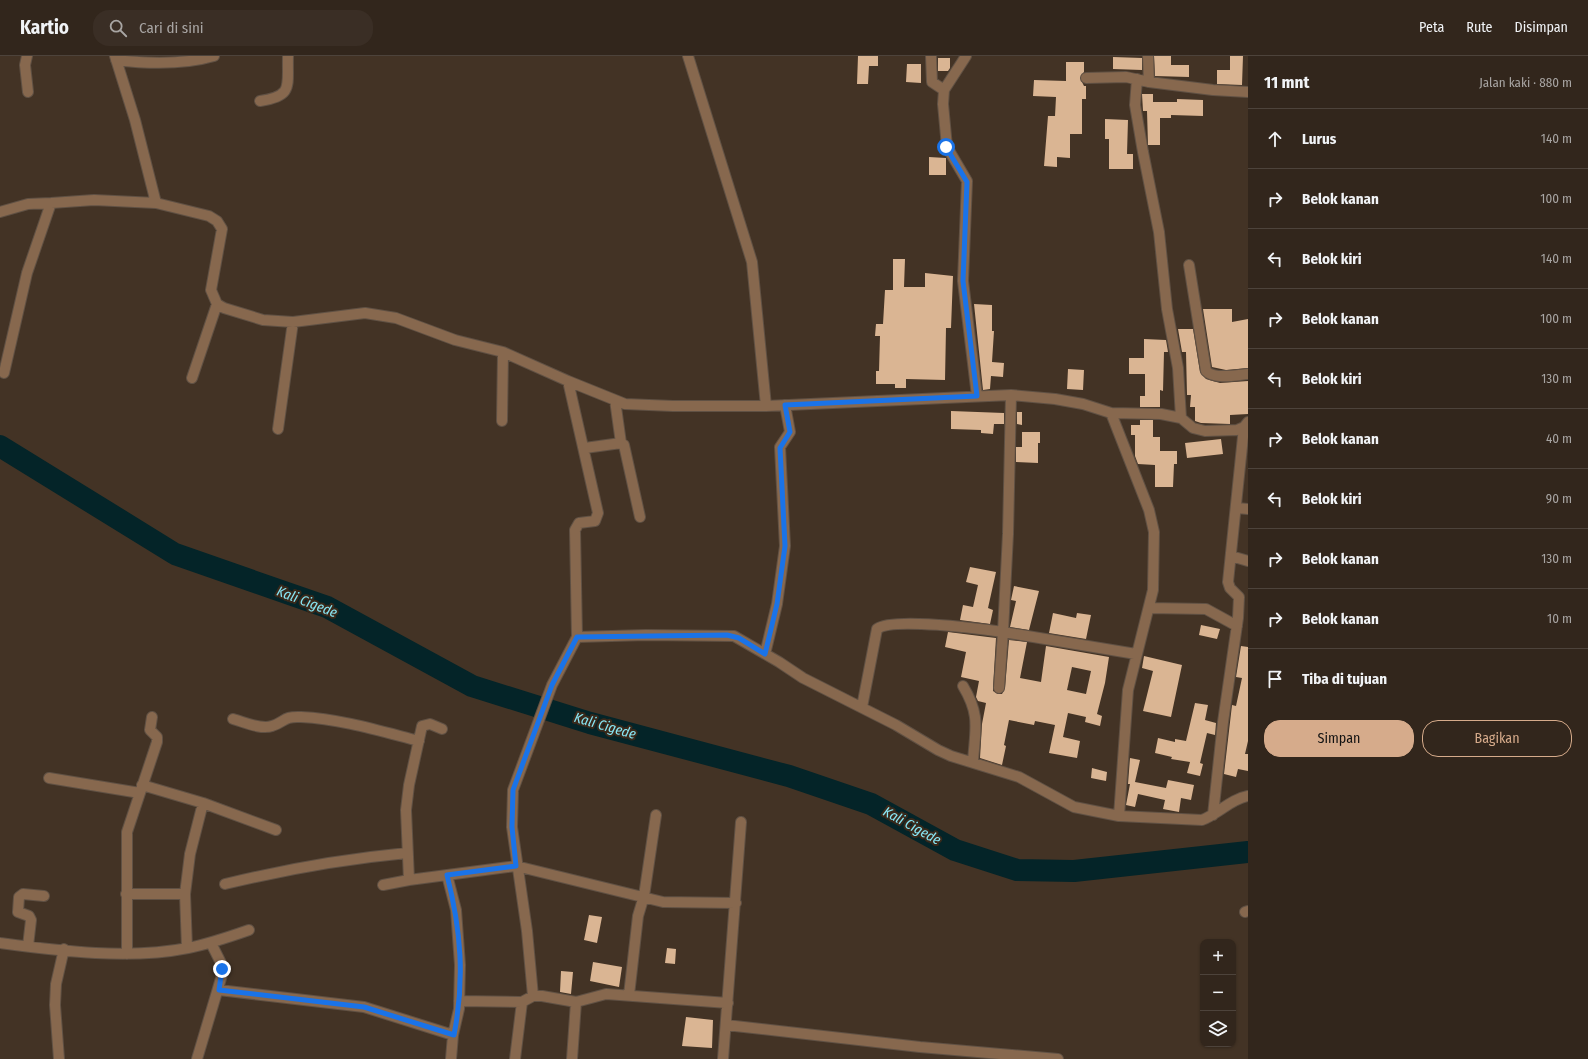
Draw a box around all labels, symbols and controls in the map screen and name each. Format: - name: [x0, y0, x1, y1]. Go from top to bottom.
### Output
- search box: [93, 10, 373, 46]
- text: Kartio: [20, 16, 69, 39]
- icon: search: [107, 17, 129, 39]
- text: Cari di sini: [139, 19, 204, 37]
- text: Peta: [1419, 19, 1444, 36]
- text: Rute: [1466, 19, 1493, 36]
- text: Disimpan: [1515, 19, 1568, 36]
- text: 11 mnt: [1264, 72, 1309, 93]
- text: Jalan kaki · 880 m: [1479, 75, 1572, 90]
- icon: ahead: [1264, 128, 1286, 150]
- text: Lurus: [1302, 130, 1336, 148]
- text: 140 m: [1541, 131, 1572, 146]
- route start: [937, 138, 955, 156]
- icon: right: [1264, 188, 1286, 210]
- text: Belok kanan: [1302, 190, 1379, 208]
- text: 100 m: [1540, 191, 1572, 206]
- icon: left: [1264, 248, 1286, 270]
- text: Belok kiri: [1302, 250, 1362, 268]
- text: 140 m: [1541, 251, 1572, 266]
- icon: right: [1264, 308, 1286, 330]
- text: Belok kanan: [1302, 310, 1379, 328]
- text: 100 m: [1540, 311, 1572, 326]
- icon: left: [1264, 368, 1286, 390]
- text: Belok kiri: [1302, 370, 1362, 388]
- text: 130 m: [1541, 371, 1572, 386]
- icon: right: [1264, 428, 1286, 450]
- text: Belok kanan: [1302, 430, 1379, 448]
- text: 40 m: [1546, 431, 1572, 446]
- icon: left: [1264, 488, 1286, 510]
- text: Belok kiri: [1302, 490, 1362, 508]
- text: 90 m: [1546, 491, 1572, 506]
- icon: right: [1264, 548, 1286, 570]
- text: Belok kanan: [1302, 550, 1379, 568]
- text: 130 m: [1541, 551, 1572, 566]
- water label: Kali Cigede: [274, 583, 340, 621]
- icon: right: [1264, 608, 1286, 630]
- text: Belok kanan: [1302, 610, 1379, 628]
- text: 10 m: [1547, 611, 1572, 626]
- icon: arrive: [1264, 668, 1286, 690]
- text: Tiba di tujuan: [1302, 670, 1387, 688]
- water label: Kali Cigede: [572, 709, 638, 743]
- button: Simpan: [1264, 720, 1414, 757]
- button: Bagikan: [1422, 720, 1572, 757]
- water label: Kali Cigede: [880, 803, 944, 849]
- map controls: [1200, 939, 1236, 1047]
- button: +: [1200, 939, 1236, 975]
- route end: [213, 960, 231, 978]
- button: −: [1200, 975, 1236, 1011]
- button: layers: [1200, 1011, 1236, 1047]

